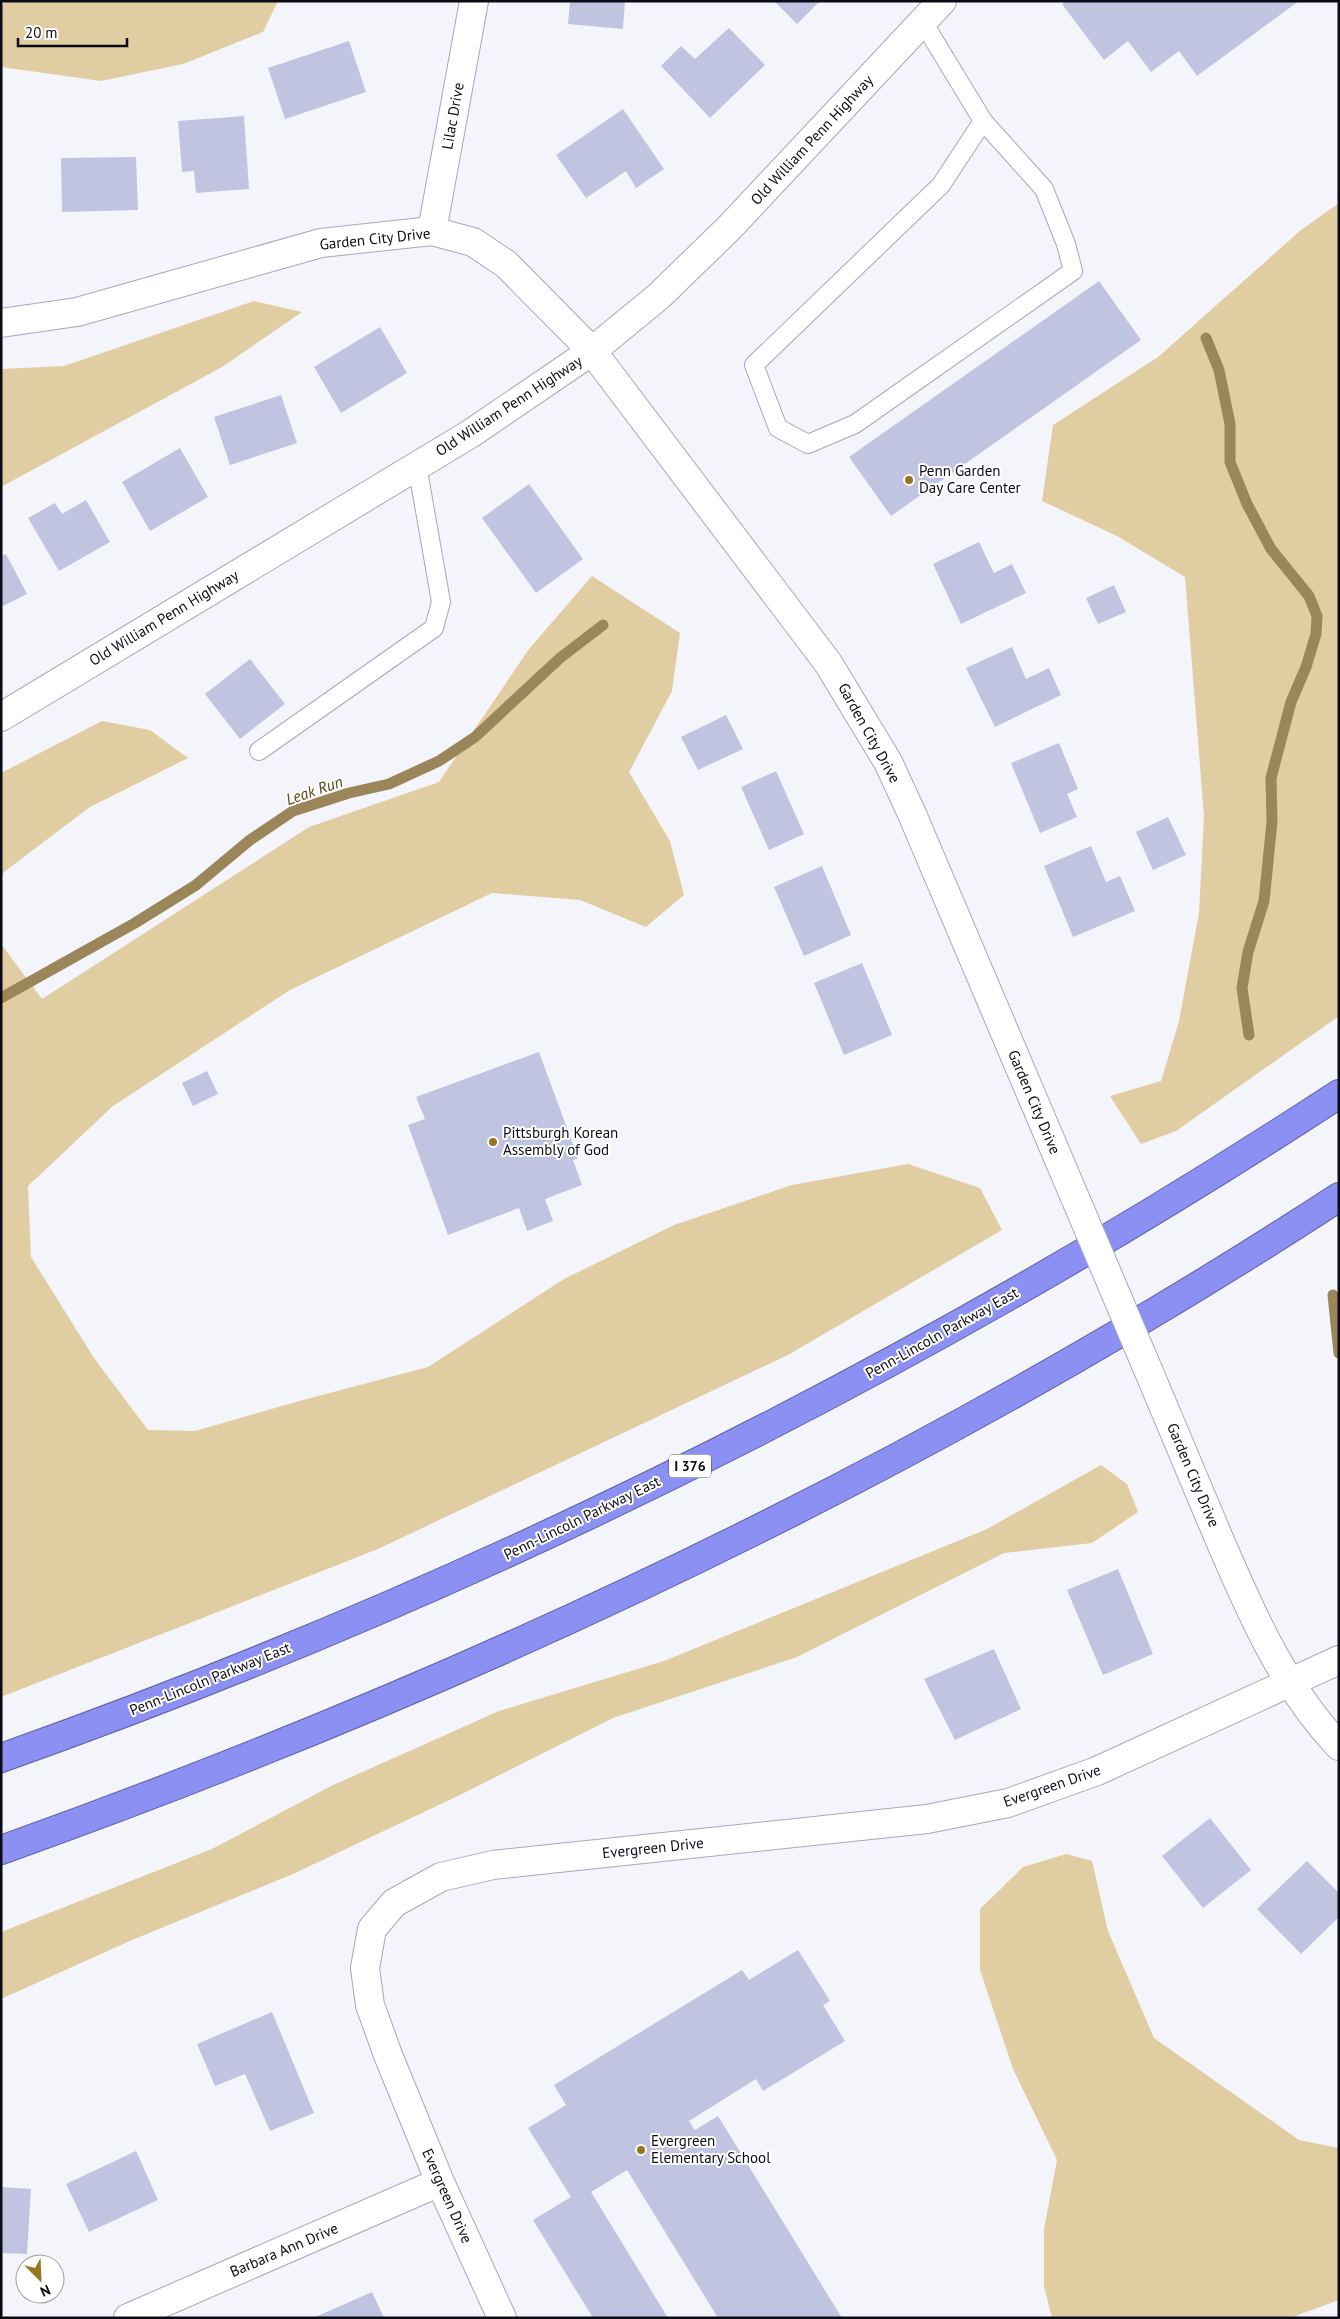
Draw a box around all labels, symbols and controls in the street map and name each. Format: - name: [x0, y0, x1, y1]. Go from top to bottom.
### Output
- scale bar: [18, 15, 126, 47]
- text: 20 m: [25, 23, 58, 42]
- street label: Old William Penn Highway: [746, 71, 877, 209]
- street label: Lilac Drive: [437, 81, 468, 151]
- street label: Garden City Drive: [319, 223, 431, 254]
- street label: Old William Penn Highway: [432, 351, 586, 460]
- place label: Penn Garden Day Care Center: [919, 461, 1021, 497]
- marker: Penn Garden Day Care Center: [903, 474, 915, 486]
- street label: Old William Penn Highway: [86, 565, 242, 670]
- street label: Garden City Drive: [834, 679, 905, 786]
- water label: Leak Run: [283, 771, 345, 809]
- street label: Garden City Drive: [1004, 1047, 1065, 1157]
- place label: Pittsburgh Korean Assembly of God: [503, 1123, 618, 1159]
- marker: Pittsburgh Korean Assembly of God: [487, 1136, 499, 1148]
- street label: Penn-Lincoln Parkway East: [862, 1283, 1021, 1382]
- street label: Garden City Drive: [1163, 1420, 1224, 1530]
- road number: I 376: [669, 1454, 711, 1478]
- street label: Penn-Lincoln Parkway East: [500, 1471, 663, 1564]
- street label: Penn-Lincoln Parkway East: [127, 1638, 293, 1720]
- street label: Evergreen Drive: [1001, 1760, 1103, 1811]
- street label: Evergreen Drive: [601, 1833, 705, 1862]
- place label: Evergreen Elementary School: [651, 2131, 771, 2167]
- marker: Evergreen Elementary School: [635, 2144, 647, 2156]
- street label: Evergreen Drive: [418, 2145, 477, 2246]
- street label: Barbara Ann Drive: [227, 2218, 341, 2281]
- north arrow: [15, 2254, 65, 2304]
- text: N: [37, 2281, 53, 2301]

